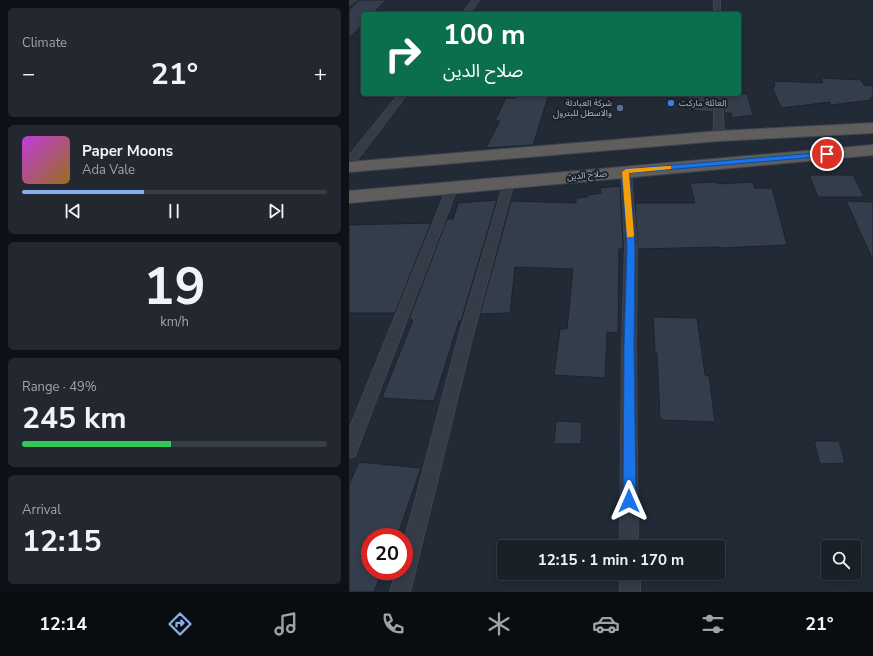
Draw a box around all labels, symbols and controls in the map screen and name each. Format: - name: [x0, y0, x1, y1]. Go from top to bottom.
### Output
- text: 100 m: [443, 16, 526, 54]
- icon: right: [377, 28, 429, 80]
- text: Climate: [22, 34, 67, 52]
- text: 21°: [151, 54, 198, 95]
- text: −: [22, 59, 35, 89]
- text: +: [314, 59, 327, 89]
- text: صلاح الدين: [443, 59, 523, 83]
- place label: شركة العبادلة والاسطل للبترول: [553, 97, 612, 119]
- place label: العائلة ماركت: [679, 97, 726, 109]
- marker: العائلة ماركت: [666, 98, 676, 108]
- marker: شركة العبادلة والاسطل للبترول: [615, 103, 625, 113]
- pin: [810, 137, 844, 171]
- text: Paper Moons: [82, 141, 173, 161]
- icon: arrive: [816, 143, 838, 165]
- text: Ada Vale: [82, 161, 135, 179]
- street label: صلاح الدين: [566, 167, 608, 184]
- icon: previous: [62, 200, 84, 222]
- icon: pause: [163, 200, 185, 222]
- icon: next: [265, 200, 287, 222]
- text: 19: [143, 251, 206, 322]
- text: km/h: [160, 313, 189, 331]
- text: Range · 49%: [22, 378, 97, 396]
- text: 245 km: [22, 398, 127, 439]
- position arrow: [608, 480, 650, 522]
- text: Arrival: [22, 501, 61, 519]
- text: 12:15: [22, 521, 101, 562]
- speed limit sign: 20: [361, 528, 413, 580]
- map controls: [821, 540, 861, 580]
- button: search: [821, 540, 861, 580]
- text: 12:15 · 1 min · 170 m: [538, 550, 684, 570]
- icon: directions: [166, 610, 194, 638]
- icon: music: [272, 610, 300, 638]
- icon: phone: [379, 610, 407, 638]
- icon: climate: [485, 610, 513, 638]
- icon: car: [592, 610, 620, 638]
- icon: filters: [699, 610, 727, 638]
- text: 12:14: [39, 612, 87, 636]
- text: 21°: [805, 612, 834, 636]

